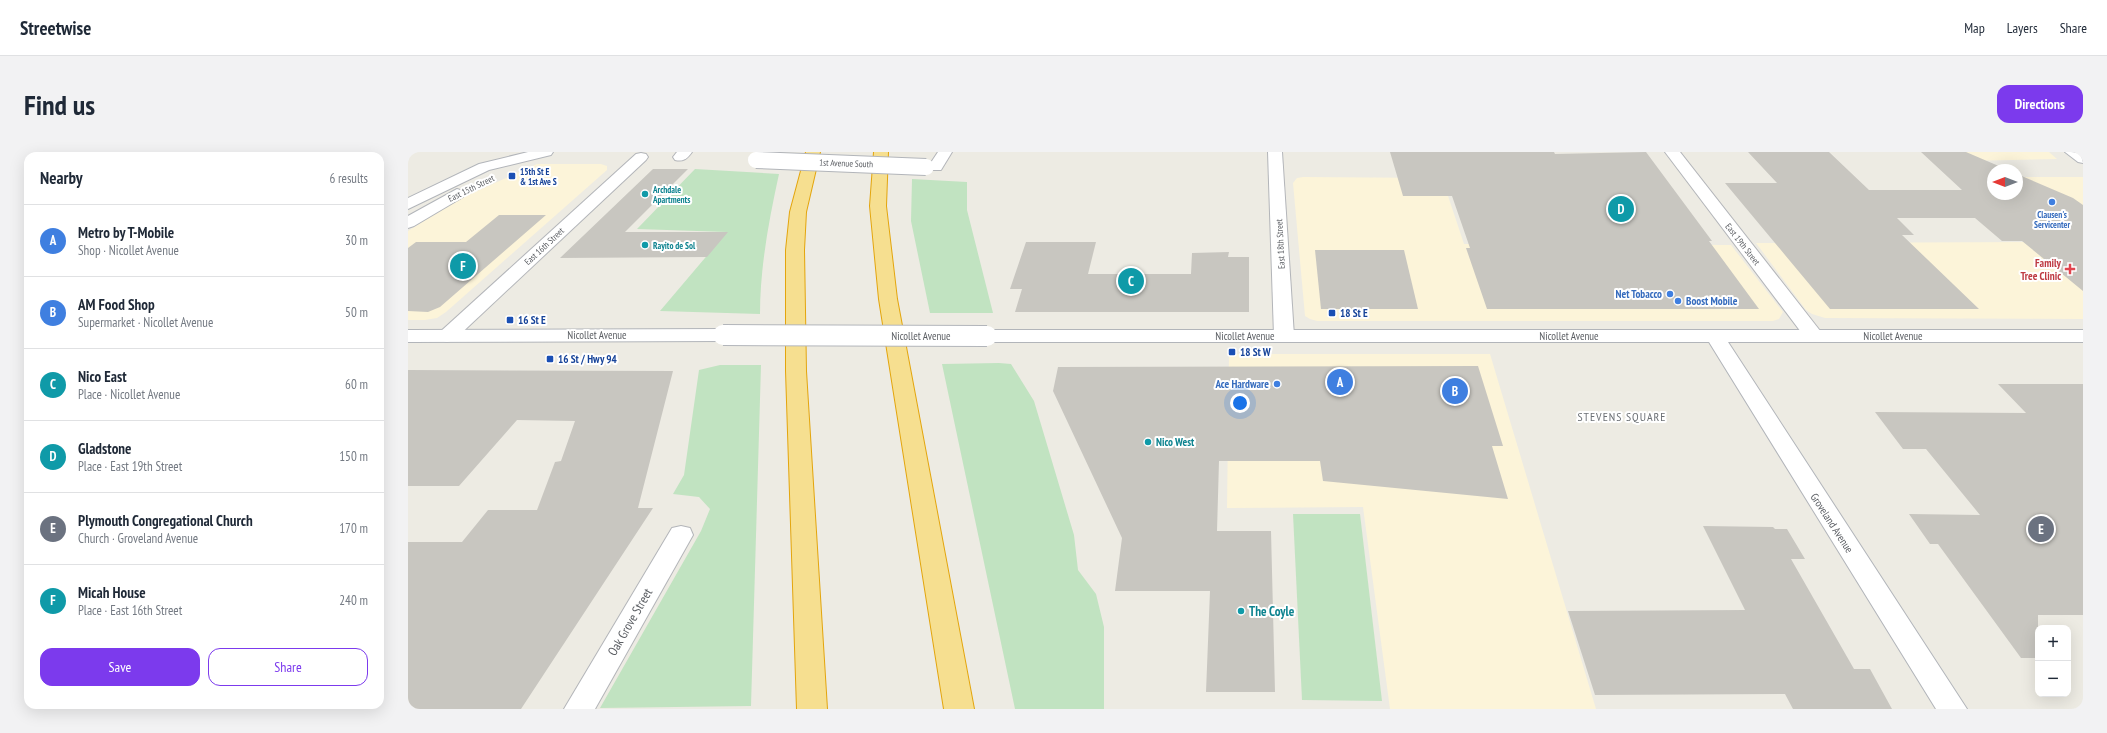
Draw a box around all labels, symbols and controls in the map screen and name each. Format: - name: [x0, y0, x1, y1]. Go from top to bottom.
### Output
- text: Streetwise: [20, 16, 91, 40]
- text: Map: [1964, 19, 1985, 37]
- text: Layers: [2007, 19, 2038, 37]
- text: Share: [2060, 19, 2087, 37]
- button: Directions: [1997, 85, 2083, 123]
- text: Find us: [24, 86, 95, 123]
- street label: 1st Avenue South: [819, 157, 873, 169]
- north arrow: [1987, 164, 2023, 200]
- place label: 15th St E & 1st Ave S: [520, 166, 557, 187]
- text: Nearby: [40, 167, 83, 189]
- text: 6 results: [329, 170, 368, 187]
- marker: 15th St E & 1st Ave S: [507, 171, 517, 181]
- street label: East 15th Street: [446, 172, 496, 204]
- place label: Archdale Apartments: [652, 184, 690, 205]
- marker: Archdale Apartments: [640, 189, 650, 199]
- pin: D: [1608, 194, 1634, 224]
- marker: Clausen's Servicenter: [2047, 197, 2057, 207]
- place label: Clausen's Servicenter: [2034, 209, 2070, 230]
- street label: East 18th Street: [1273, 218, 1287, 269]
- street label: East 19th Street: [1723, 221, 1763, 267]
- text: Metro by T-Mobile: [78, 223, 174, 242]
- street label: East 16th Street: [522, 225, 566, 267]
- text: A: [50, 232, 56, 249]
- text: 30 m: [345, 232, 368, 249]
- marker: Rayito de Sol: [640, 240, 650, 250]
- place label: Rayito de Sol: [653, 240, 696, 251]
- text: Shop · Nicollet Avenue: [78, 242, 179, 259]
- pin: F: [450, 251, 476, 281]
- place label: Family Tree Clinic: [2021, 256, 2062, 283]
- marker: Family Tree Clinic: [2064, 263, 2076, 275]
- pin: C: [1118, 266, 1144, 296]
- place label: Net Tobacco: [1616, 287, 1662, 301]
- marker: Net Tobacco: [1665, 289, 1675, 299]
- place label: Boost Mobile: [1686, 294, 1738, 308]
- text: AM Food Shop: [78, 295, 155, 314]
- marker: Boost Mobile: [1673, 296, 1683, 306]
- text: B: [50, 304, 56, 321]
- text: 50 m: [345, 304, 368, 321]
- place label: 18 St E: [1340, 306, 1368, 320]
- marker: 18 St E: [1327, 308, 1337, 318]
- place label: 16 St E: [518, 313, 546, 327]
- text: Supermarket · Nicollet Avenue: [78, 314, 213, 331]
- marker: 16 St E: [505, 315, 515, 325]
- street label: Nicollet Avenue: [567, 328, 627, 342]
- street label: Nicollet Avenue: [891, 329, 951, 343]
- street label: Nicollet Avenue: [1215, 329, 1275, 343]
- street label: Nicollet Avenue: [1539, 329, 1599, 343]
- street label: Nicollet Avenue: [1863, 329, 1923, 343]
- place label: 18 St W: [1240, 345, 1271, 359]
- marker: 18 St W: [1227, 347, 1237, 357]
- place label: 16 St / Hwy 94: [558, 352, 618, 366]
- marker: 16 St / Hwy 94: [545, 354, 555, 364]
- text: Nico East: [78, 367, 127, 386]
- pin: A: [1327, 367, 1353, 397]
- text: C: [50, 376, 56, 393]
- text: 60 m: [345, 376, 368, 393]
- pin: B: [1442, 376, 1468, 406]
- place label: Ace Hardware: [1214, 377, 1269, 391]
- marker: Ace Hardware: [1272, 379, 1282, 389]
- text: Place · Nicollet Avenue: [78, 386, 180, 403]
- your location: [1230, 393, 1250, 413]
- district label: STEVENS SQUARE: [1577, 409, 1667, 424]
- place label: Nico West: [1156, 435, 1195, 449]
- marker: Nico West: [1143, 437, 1153, 447]
- text: Gladstone: [78, 439, 132, 458]
- text: D: [50, 448, 56, 465]
- text: 150 m: [339, 448, 368, 465]
- text: Place · East 19th Street: [78, 458, 182, 475]
- street label: Groveland Avenue: [1808, 491, 1857, 556]
- text: Plymouth Congregational Church: [78, 511, 253, 530]
- pin: E: [2028, 514, 2054, 544]
- text: E: [50, 520, 56, 537]
- text: 170 m: [339, 520, 368, 537]
- text: Church · Groveland Avenue: [78, 530, 198, 547]
- text: Micah House: [78, 583, 146, 602]
- street label: Oak Grove Street: [604, 585, 656, 659]
- text: F: [50, 592, 56, 609]
- text: 240 m: [339, 592, 368, 609]
- text: Place · East 16th Street: [78, 602, 182, 619]
- place label: The Coyle: [1249, 603, 1295, 620]
- marker: The Coyle: [1236, 606, 1246, 616]
- map controls: [2035, 625, 2071, 697]
- button: +: [2035, 625, 2071, 661]
- button: Save: [40, 648, 200, 686]
- button: Share: [208, 648, 368, 686]
- button: −: [2035, 661, 2071, 697]

